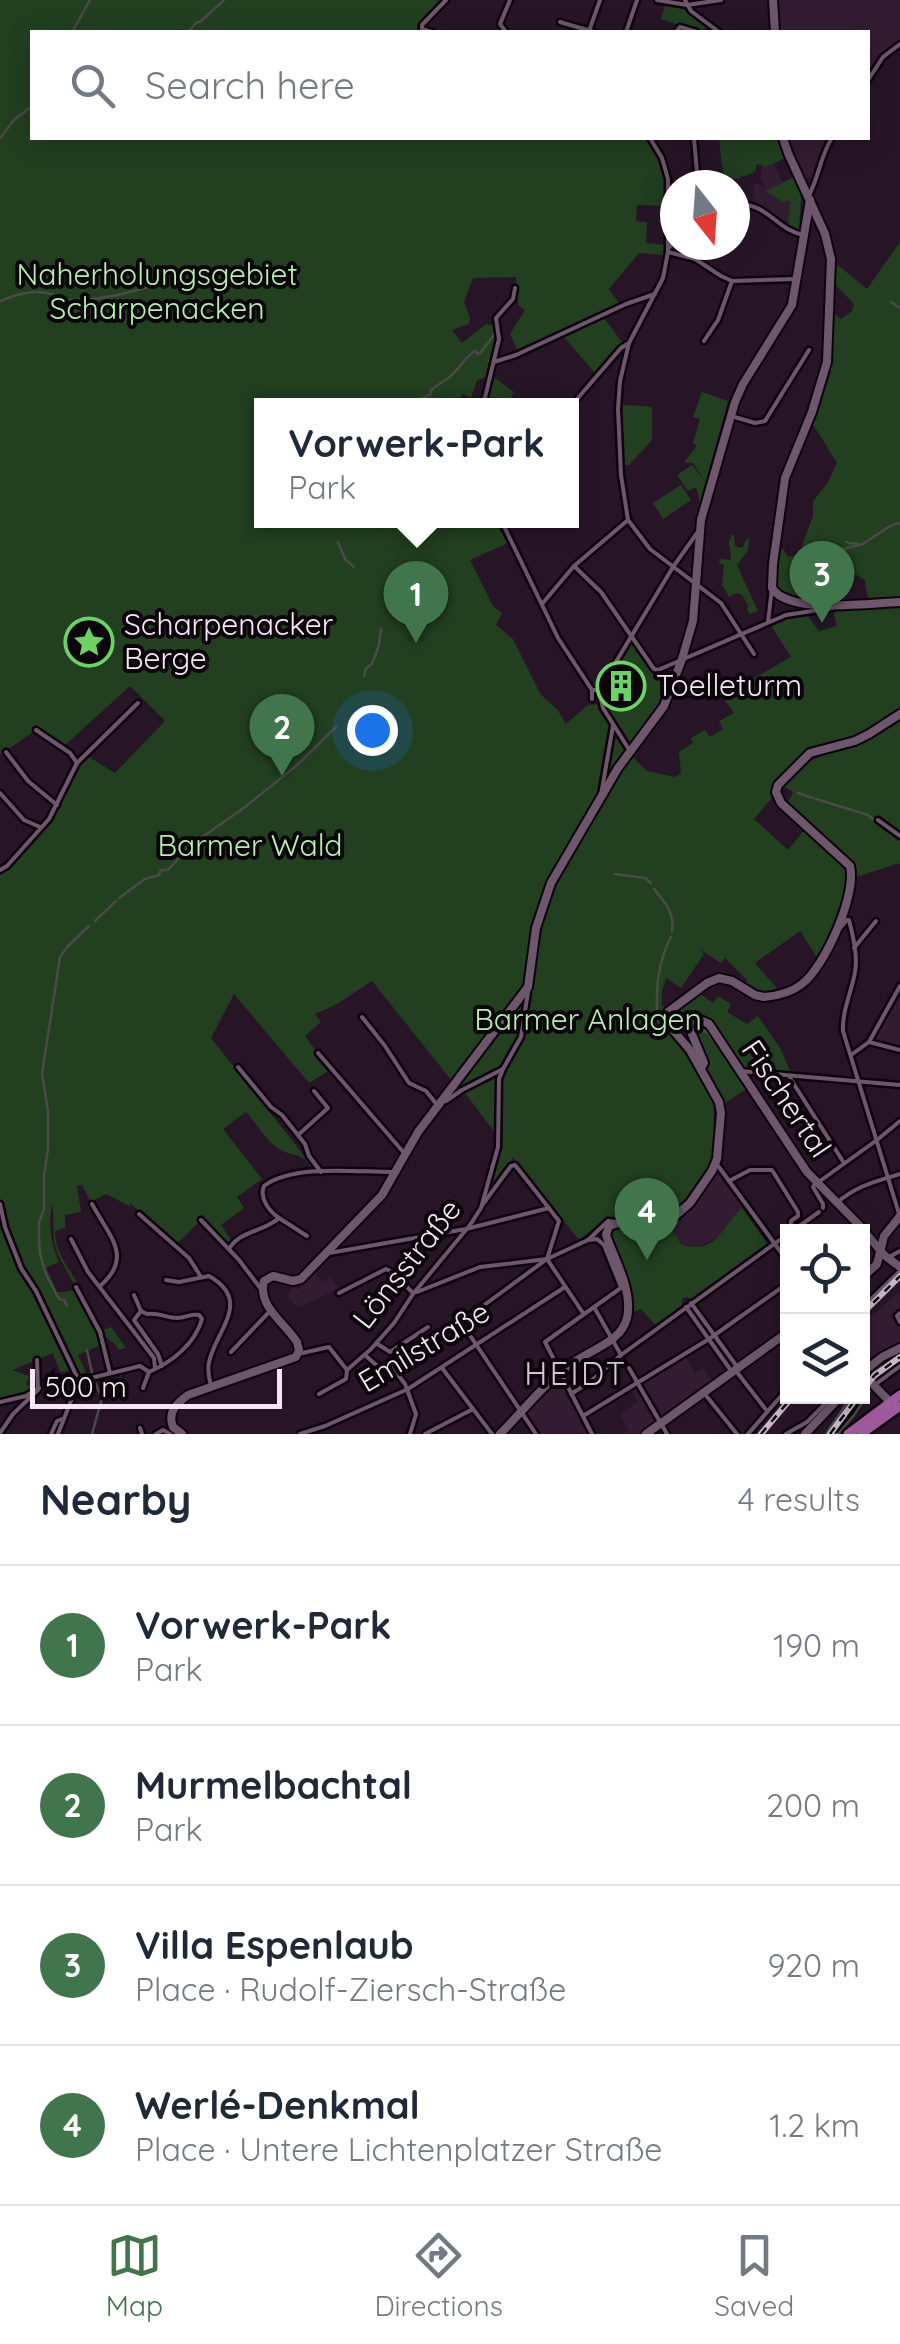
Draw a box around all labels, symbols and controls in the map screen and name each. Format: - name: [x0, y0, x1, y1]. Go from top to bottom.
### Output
- search box: [30, 30, 870, 140]
- icon: search: [65, 58, 120, 113]
- text: Search here: [145, 61, 355, 109]
- north arrow: [660, 170, 750, 260]
- park label: Naherholungsgebiet Scharpenacken: [16, 255, 298, 327]
- popup: [254, 398, 579, 528]
- text: Vorwerk-Park: [288, 419, 545, 467]
- text: Park: [288, 467, 356, 507]
- pin: 3: [790, 540, 854, 623]
- pin: 1: [384, 560, 448, 643]
- place label: Scharpenacker Berge: [124, 605, 334, 677]
- place icon: Scharpenacker Berge: [63, 616, 115, 668]
- building icon: Toelleturm: [595, 660, 647, 712]
- place label: Toelleturm: [656, 666, 802, 704]
- pin: 2: [250, 694, 314, 776]
- your location: [347, 705, 398, 756]
- park label: Barmer Wald: [158, 826, 342, 864]
- park label: Barmer Anlagen: [474, 1000, 702, 1038]
- street label: Fischertal: [734, 1032, 840, 1165]
- pin: 4: [614, 1178, 680, 1260]
- street label: Lönsstraße: [344, 1191, 469, 1336]
- map controls: [780, 1224, 870, 1404]
- button: locate: [780, 1224, 870, 1314]
- street label: Emilstraße: [351, 1292, 496, 1400]
- button: layers: [780, 1314, 870, 1404]
- district label: HEIDT: [524, 1353, 628, 1393]
- scale bar: [30, 1364, 282, 1408]
- text: 500 m: [45, 1369, 127, 1404]
- text: Nearby: [40, 1473, 191, 1526]
- text: 4 results: [738, 1479, 860, 1519]
- text: Vorwerk-Park: [135, 1601, 391, 1649]
- text: 1: [66, 1625, 79, 1665]
- text: 190 m: [773, 1625, 860, 1665]
- text: Park: [135, 1649, 203, 1689]
- text: Murmelbachtal: [135, 1761, 412, 1809]
- text: 2: [63, 1785, 82, 1825]
- text: 200 m: [766, 1785, 860, 1825]
- text: Park: [135, 1809, 203, 1849]
- text: Villa Espenlaub: [135, 1921, 414, 1969]
- text: 3: [64, 1945, 81, 1985]
- text: 920 m: [767, 1945, 860, 1985]
- text: Place · Rudolf-Ziersch-Straße: [135, 1969, 566, 2009]
- text: Werlé-Denkmal: [135, 2081, 420, 2129]
- text: 4: [63, 2105, 82, 2145]
- text: 1.2 km: [770, 2105, 860, 2145]
- text: Place · Untere Lichtenplatzer Straße: [135, 2129, 662, 2169]
- tab: Map: [106, 2228, 163, 2323]
- tab: Directions: [374, 2228, 503, 2323]
- tab: Saved: [714, 2228, 794, 2323]

